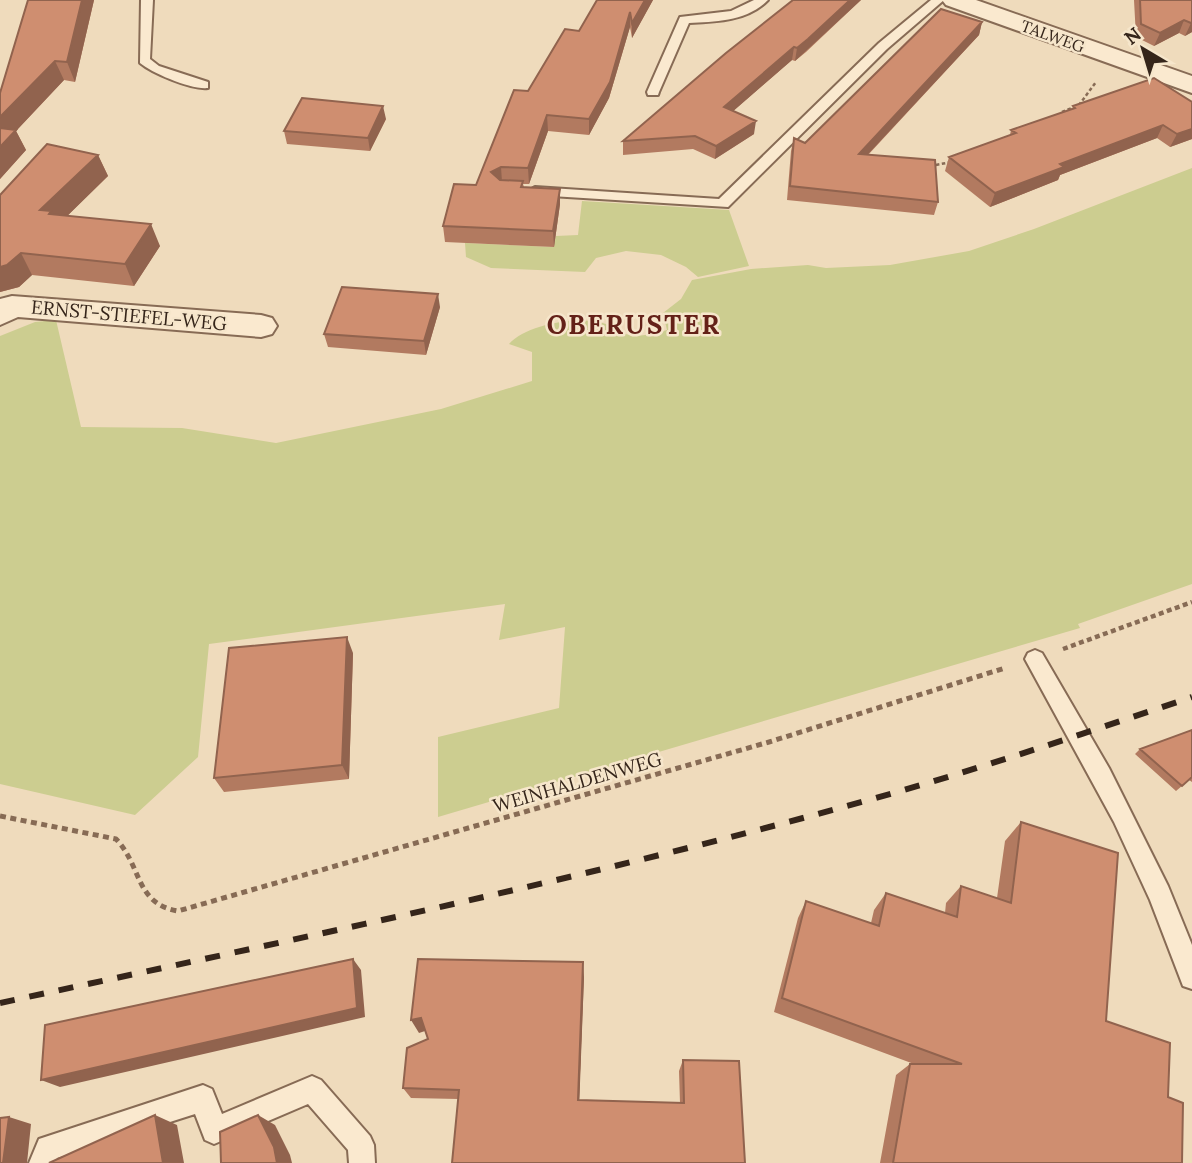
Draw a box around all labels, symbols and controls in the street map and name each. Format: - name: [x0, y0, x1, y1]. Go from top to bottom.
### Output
- north arrow: [1108, 14, 1178, 84]
- street label: TALWEG: [1018, 15, 1088, 57]
- text: N: [1119, 21, 1146, 50]
- street label: ERNST-STIEFEL-WEG: [30, 294, 228, 336]
- district label: OBERUSTER: [547, 308, 721, 341]
- street label: WEINHALDENWEG: [490, 746, 665, 818]

